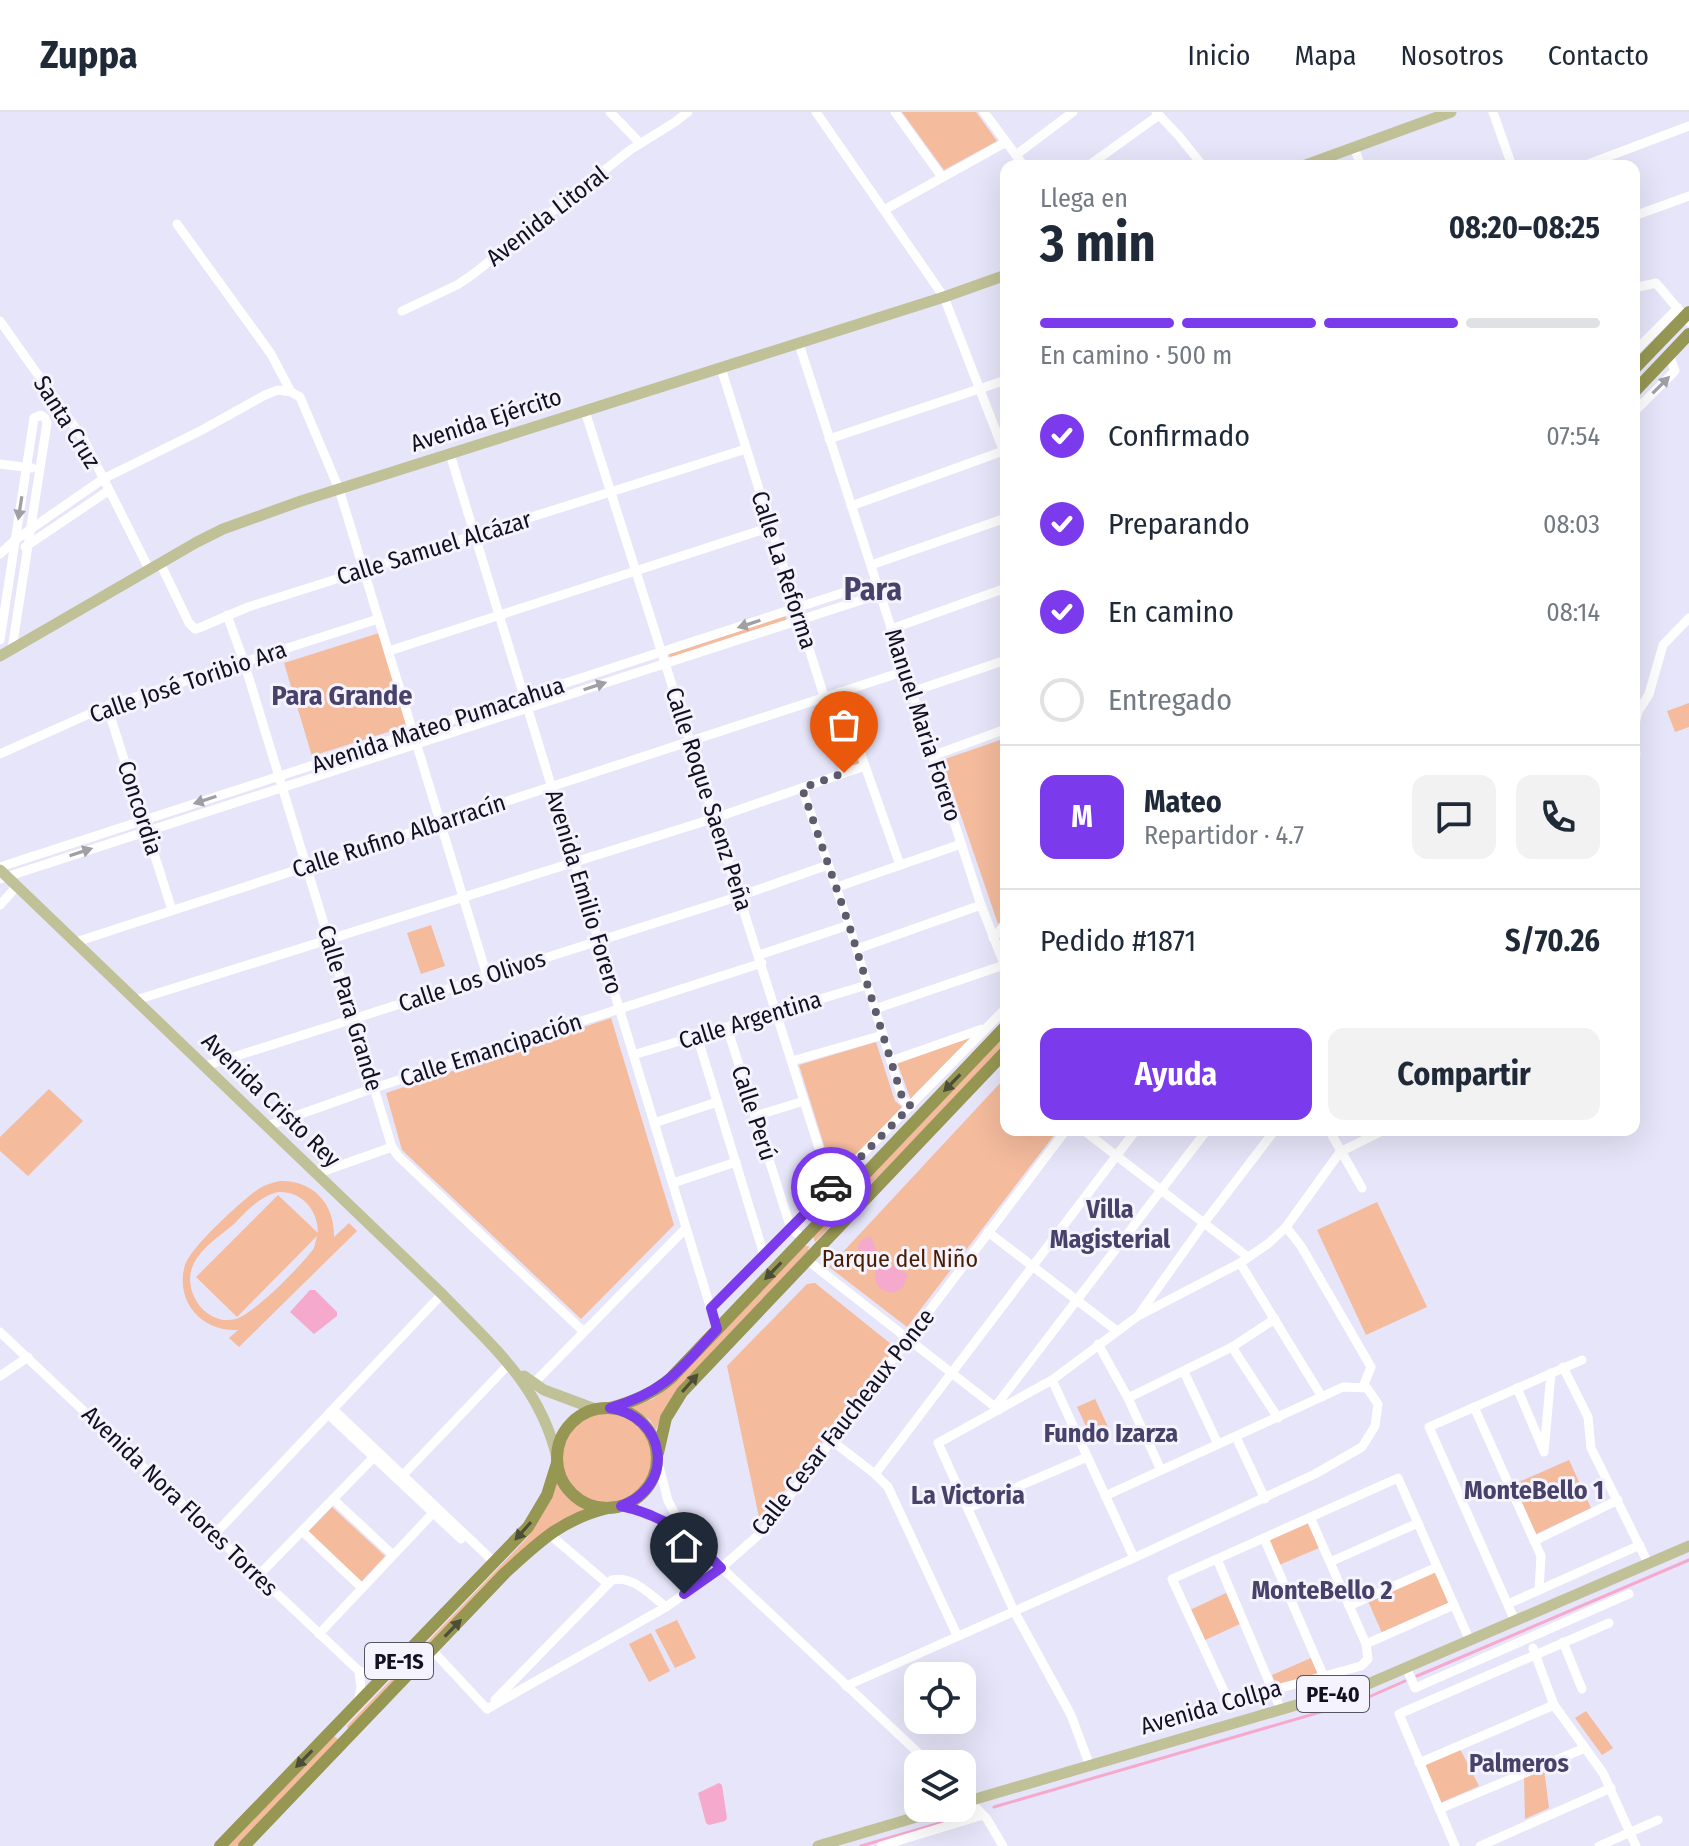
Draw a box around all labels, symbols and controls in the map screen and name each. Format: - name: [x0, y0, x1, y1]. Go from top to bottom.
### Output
- text: Zuppa: [40, 32, 138, 78]
- text: Inicio: [1188, 39, 1250, 72]
- text: Mapa: [1294, 39, 1356, 72]
- text: Nosotros: [1400, 39, 1504, 72]
- text: Contacto: [1548, 39, 1649, 72]
- street label: Avenida Litoral: [481, 160, 613, 272]
- text: Llega en: [1040, 183, 1128, 214]
- text: 08:20–08:25: [1449, 210, 1600, 246]
- text: 3 min: [1040, 212, 1156, 275]
- text: En camino · 500 m: [1040, 340, 1232, 371]
- street label: Santa Cruz: [28, 371, 106, 473]
- one-way arrow: [1651, 376, 1669, 395]
- street label: Avenida Ejército: [407, 382, 565, 458]
- icon: check: [1040, 414, 1084, 458]
- text: Confirmado: [1108, 418, 1250, 454]
- text: 07:54: [1546, 421, 1600, 452]
- street label: Calle La Reforma: [745, 488, 823, 652]
- one-way arrow: [13, 496, 26, 521]
- icon: check: [1040, 502, 1084, 546]
- street label: Calle Samuel Alcázar: [333, 505, 535, 591]
- text: Preparando: [1108, 506, 1250, 542]
- text: 08:03: [1543, 509, 1600, 540]
- district label: Para: [844, 570, 902, 608]
- icon: check: [1040, 590, 1084, 634]
- text: En camino: [1108, 594, 1234, 630]
- text: 08:14: [1546, 597, 1600, 628]
- one-way arrow: [736, 618, 760, 631]
- street label: Manuel Maria Forero: [879, 625, 967, 825]
- street label: Calle José Toribio Ara: [86, 635, 290, 729]
- street label: Avenida Mateo Pumacahua: [308, 671, 568, 779]
- district label: Para Grande: [271, 679, 413, 712]
- one-way arrow: [583, 679, 607, 692]
- text: Entregado: [1108, 682, 1232, 718]
- street label: Calle Roque Saenz Peña: [660, 684, 758, 914]
- pin: [810, 691, 878, 773]
- icon: bag: [822, 703, 866, 747]
- street label: Concordia: [112, 757, 168, 859]
- button: chat: [1412, 775, 1496, 859]
- button: phone: [1516, 775, 1600, 859]
- text: Mateo: [1144, 784, 1222, 820]
- street label: Avenida Emilio Forero: [540, 786, 628, 998]
- street label: Calle Rufino Albarracín: [289, 788, 509, 884]
- one-way arrow: [193, 794, 217, 807]
- text: M: [1071, 799, 1093, 835]
- text: Repartidor · 4.7: [1144, 820, 1304, 851]
- one-way arrow: [69, 845, 93, 858]
- street label: Calle Para Grande: [311, 922, 389, 1094]
- text: Pedido #1871: [1040, 923, 1196, 959]
- text: S/70.26: [1505, 923, 1600, 959]
- street label: Calle Los Olivos: [395, 944, 549, 1018]
- street label: Calle Argentina: [675, 985, 825, 1055]
- street label: Calle Emancipación: [397, 1007, 585, 1093]
- street label: Avenida Cristo Rey: [196, 1027, 346, 1173]
- button: Ayuda: [1040, 1028, 1312, 1120]
- button: Compartir: [1328, 1028, 1600, 1120]
- street label: Calle Perú: [726, 1062, 782, 1164]
- one-way arrow: [944, 1073, 962, 1092]
- courier: [791, 1147, 871, 1227]
- icon: car: [809, 1165, 853, 1209]
- district label: Villa Magisterial: [1050, 1194, 1171, 1255]
- park label: Parque del Niño: [822, 1245, 978, 1273]
- one-way arrow: [764, 1261, 782, 1280]
- street label: Calle Cesar Faucheaux Ponce: [746, 1303, 940, 1541]
- one-way arrow: [681, 1374, 699, 1393]
- street label: Avenida Nora Flores Torres: [76, 1400, 284, 1602]
- district label: Fundo Izarza: [1044, 1418, 1178, 1449]
- district label: MonteBello 1: [1464, 1475, 1604, 1506]
- district label: La Victoria: [911, 1480, 1025, 1511]
- pin: [650, 1512, 718, 1594]
- one-way arrow: [515, 1521, 532, 1541]
- icon: home: [662, 1524, 706, 1568]
- district label: MonteBello 2: [1251, 1575, 1393, 1606]
- one-way arrow: [443, 1619, 461, 1638]
- road number: PE-1S: [365, 1643, 433, 1679]
- map controls: [904, 1662, 976, 1822]
- button: locate: [904, 1662, 976, 1734]
- street label: Avenida Collpa: [1137, 1674, 1285, 1740]
- road number: PE-40: [1297, 1676, 1369, 1712]
- district label: Palmeros: [1469, 1748, 1569, 1779]
- one-way arrow: [296, 1750, 314, 1769]
- button: layers: [904, 1750, 976, 1822]

